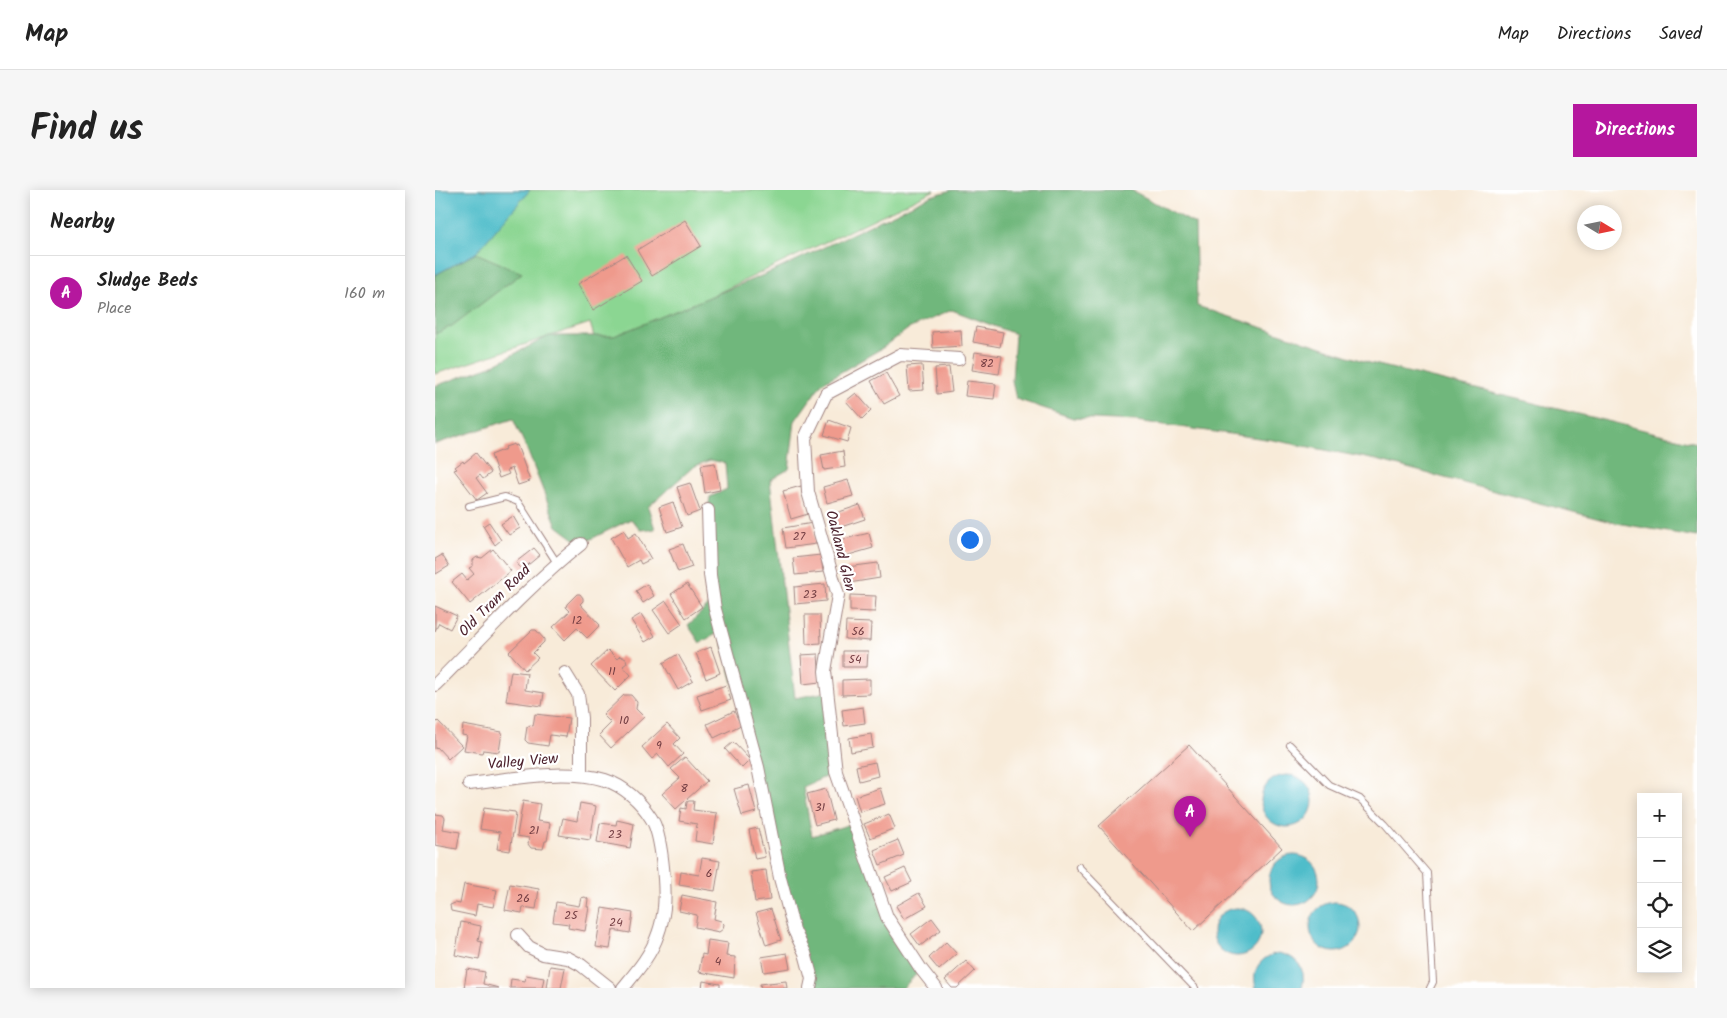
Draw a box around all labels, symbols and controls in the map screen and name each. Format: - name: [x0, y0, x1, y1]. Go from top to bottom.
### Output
- text: Map: [25, 15, 68, 54]
- text: Map: [1497, 20, 1529, 49]
- text: Directions: [1557, 20, 1631, 49]
- text: Saved: [1659, 20, 1702, 49]
- text: Find us: [30, 102, 143, 158]
- button: Directions: [1573, 104, 1697, 157]
- north arrow: [1577, 205, 1622, 250]
- text: Nearby: [50, 206, 115, 239]
- text: Sludge Beds: [97, 266, 198, 296]
- text: A: [61, 281, 71, 306]
- text: 160 m: [344, 281, 385, 306]
- text: Place: [97, 296, 131, 321]
- house number: 82: [980, 354, 994, 373]
- street label: Oakland Glen: [818, 508, 862, 594]
- house number: 27: [793, 527, 806, 546]
- your location: [957, 527, 983, 553]
- street label: Old Tram Road: [453, 559, 537, 643]
- house number: 23: [803, 585, 817, 604]
- house number: 12: [572, 611, 582, 630]
- house number: 56: [851, 622, 865, 641]
- house number: 54: [848, 650, 862, 669]
- house number: 11: [608, 662, 616, 681]
- house number: 10: [619, 711, 629, 730]
- house number: 9: [656, 736, 662, 755]
- street label: Valley View: [487, 747, 560, 777]
- house number: 8: [680, 779, 688, 798]
- map controls: [1637, 793, 1682, 973]
- button: +: [1637, 793, 1682, 838]
- pin: A: [1174, 796, 1206, 837]
- house number: 31: [815, 798, 826, 817]
- house number: 21: [529, 821, 540, 840]
- house number: 23: [608, 825, 622, 844]
- button: −: [1637, 838, 1682, 883]
- house number: 6: [706, 864, 712, 883]
- button: locate: [1637, 883, 1682, 928]
- house number: 26: [516, 889, 530, 908]
- house number: 25: [564, 906, 579, 925]
- house number: 24: [609, 913, 623, 932]
- button: layers: [1637, 928, 1682, 973]
- house number: 4: [715, 952, 722, 971]

